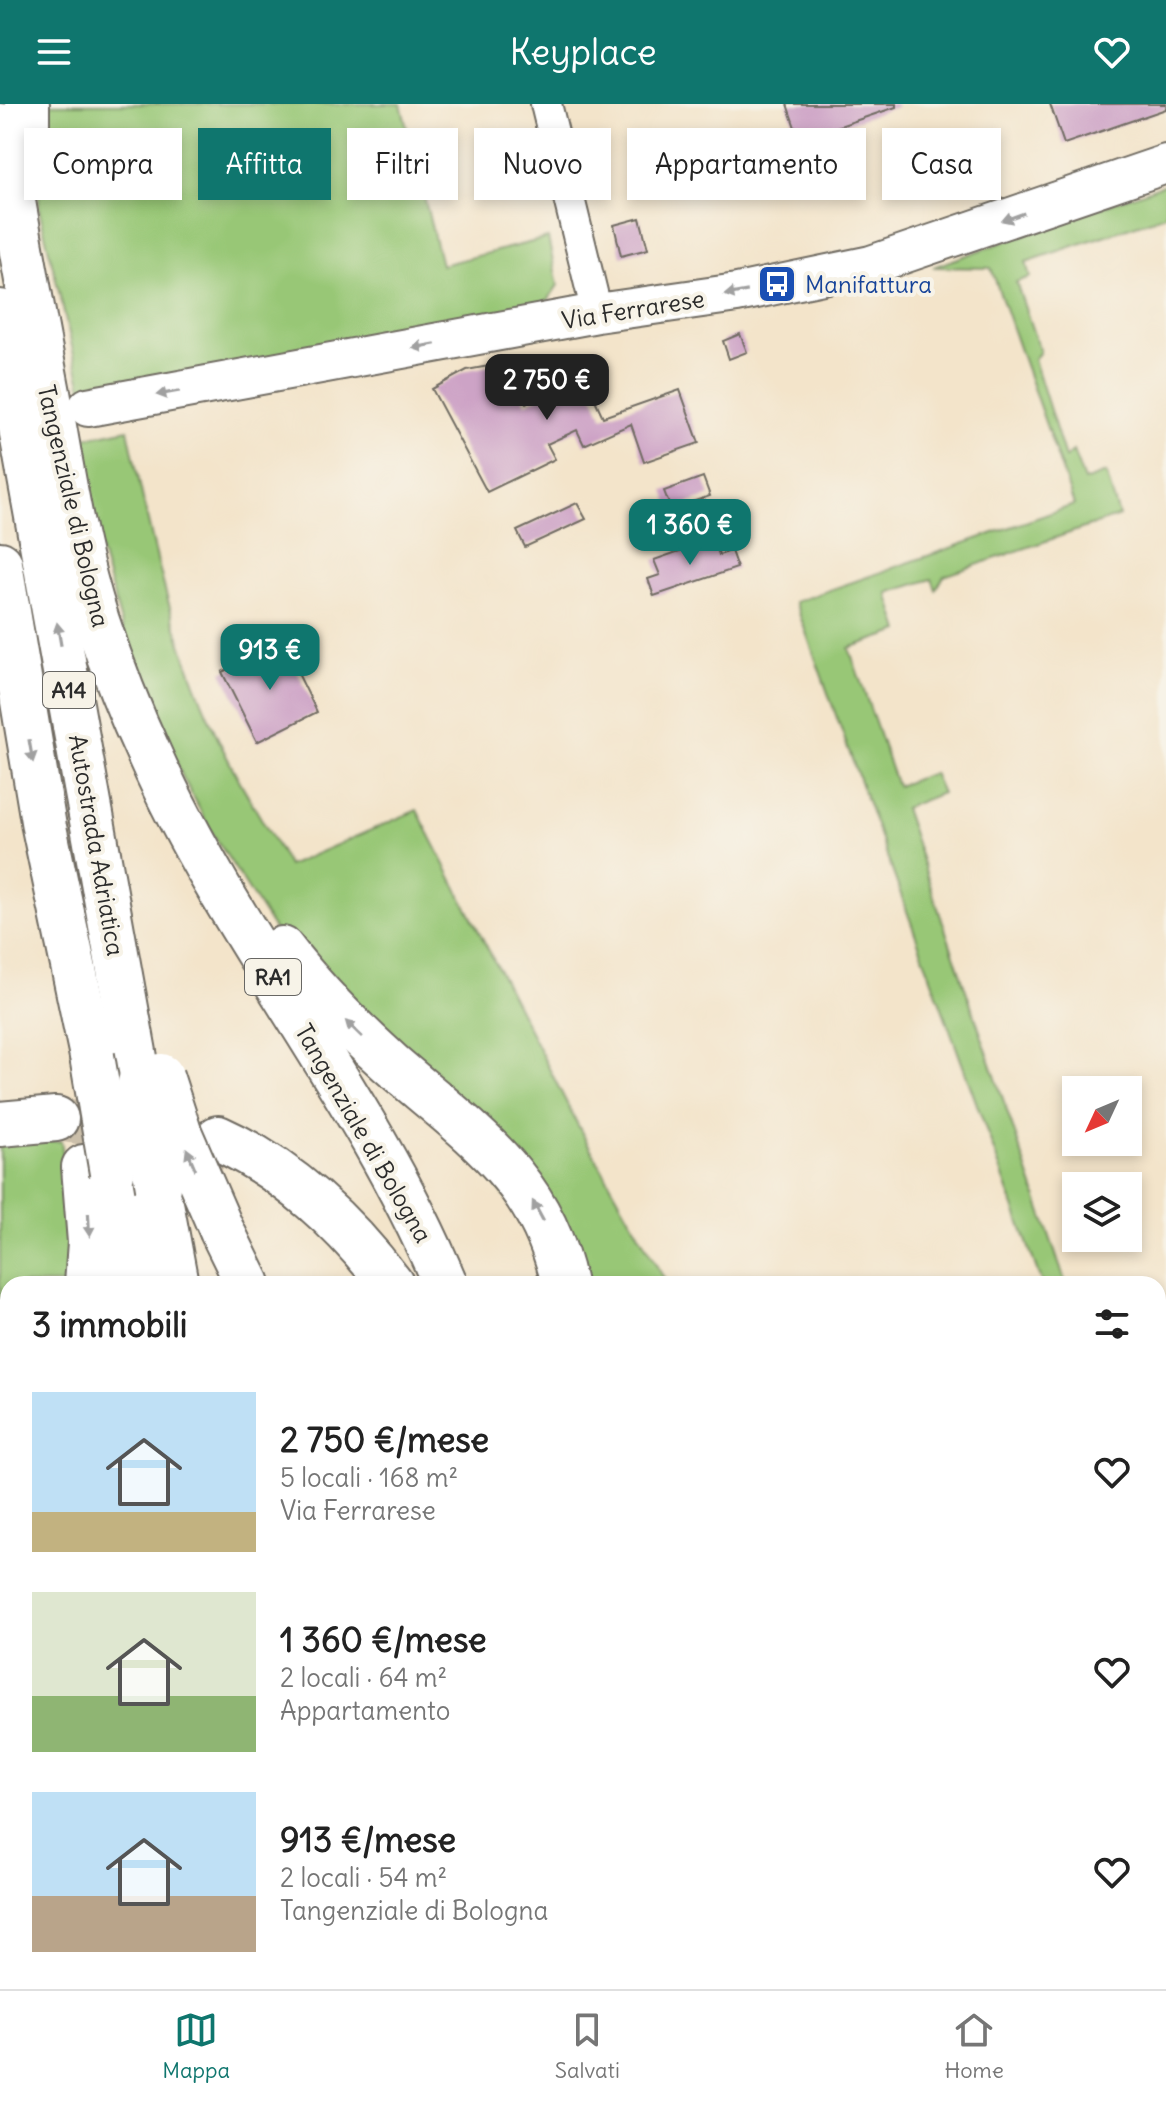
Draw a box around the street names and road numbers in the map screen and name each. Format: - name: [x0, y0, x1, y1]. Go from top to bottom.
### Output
- street label: Via Ferrarese: [560, 283, 706, 335]
- street label: Tangenziale di Bologna: [32, 382, 116, 630]
- road number: A14: [43, 672, 95, 708]
- street label: Autostrada Adriatica: [63, 732, 131, 958]
- road number: RA1: [245, 959, 301, 995]
- street label: Tangenziale di Bologna: [289, 1018, 439, 1248]

